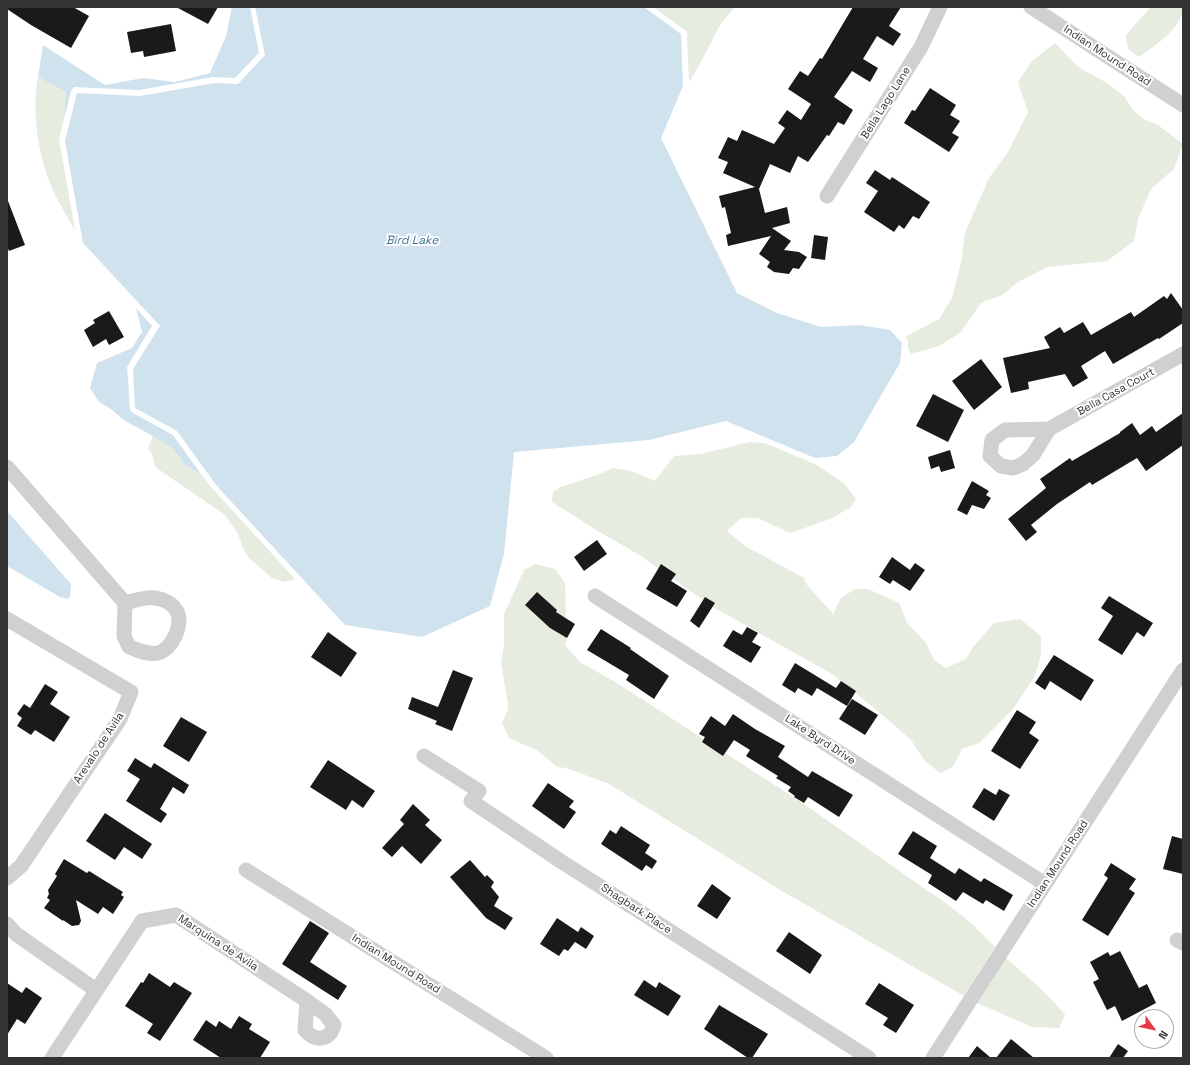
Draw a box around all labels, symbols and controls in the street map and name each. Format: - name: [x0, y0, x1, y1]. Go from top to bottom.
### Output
- street label: Indian Mound Road: [1061, 23, 1153, 89]
- street label: Bella Lago Lane: [858, 64, 914, 142]
- water label: Bird Lake: [386, 234, 438, 248]
- street label: Bella Casa Court: [1075, 365, 1157, 419]
- street label: Arevalo de Avila: [71, 710, 127, 786]
- street label: Lake Byrd Drive: [782, 712, 858, 768]
- street label: Indian Mound Road: [1025, 818, 1091, 910]
- street label: Shagbark Place: [598, 881, 674, 937]
- street label: Marquina de Avila: [175, 912, 261, 974]
- street label: Indian Mound Road: [349, 931, 443, 997]
- north arrow: [1134, 1009, 1174, 1049]
- text: N: [1155, 1028, 1171, 1042]

